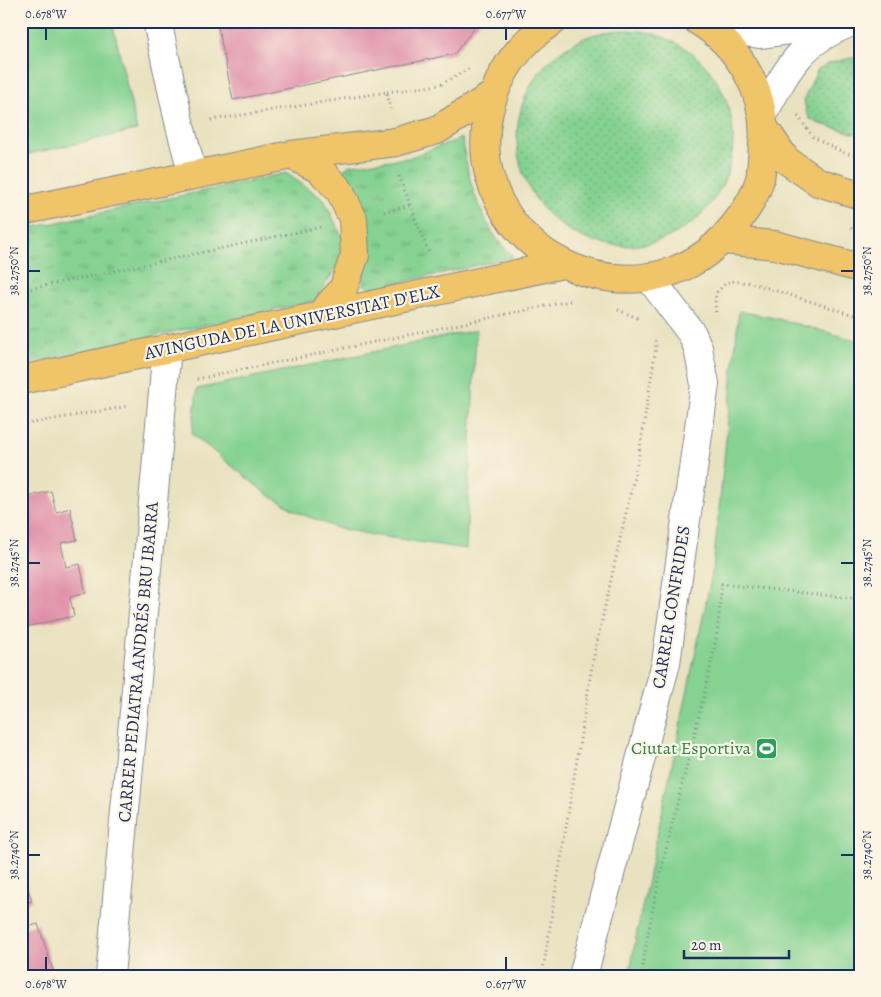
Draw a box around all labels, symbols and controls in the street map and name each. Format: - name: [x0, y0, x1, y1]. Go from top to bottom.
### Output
- text: 0.678°W: [25, 6, 67, 22]
- text: 0.677°W: [486, 6, 527, 22]
- text: 38.2750°N: [6, 246, 22, 296]
- text: 38.2750°N: [859, 246, 875, 296]
- street label: AVINGUDA DE LA UNIVERSITAT D'ELX: [141, 279, 442, 365]
- street label: CARRER PEDIATRA ANDRÉS BRU IBARRA: [112, 500, 164, 823]
- street label: CARRER CONFRIDES: [646, 524, 696, 690]
- text: 38.2745°N: [6, 539, 22, 587]
- text: 38.2745°N: [859, 539, 875, 587]
- place label: Ciutat Esportiva: [631, 736, 752, 760]
- sports icon: Ciutat Esportiva: [755, 736, 779, 760]
- text: 38.2740°N: [6, 830, 22, 880]
- text: 38.2740°N: [859, 830, 875, 880]
- scale bar: [684, 927, 788, 959]
- text: 20 m: [691, 935, 722, 955]
- text: 0.678°W: [25, 976, 67, 992]
- text: 0.677°W: [486, 976, 527, 992]

